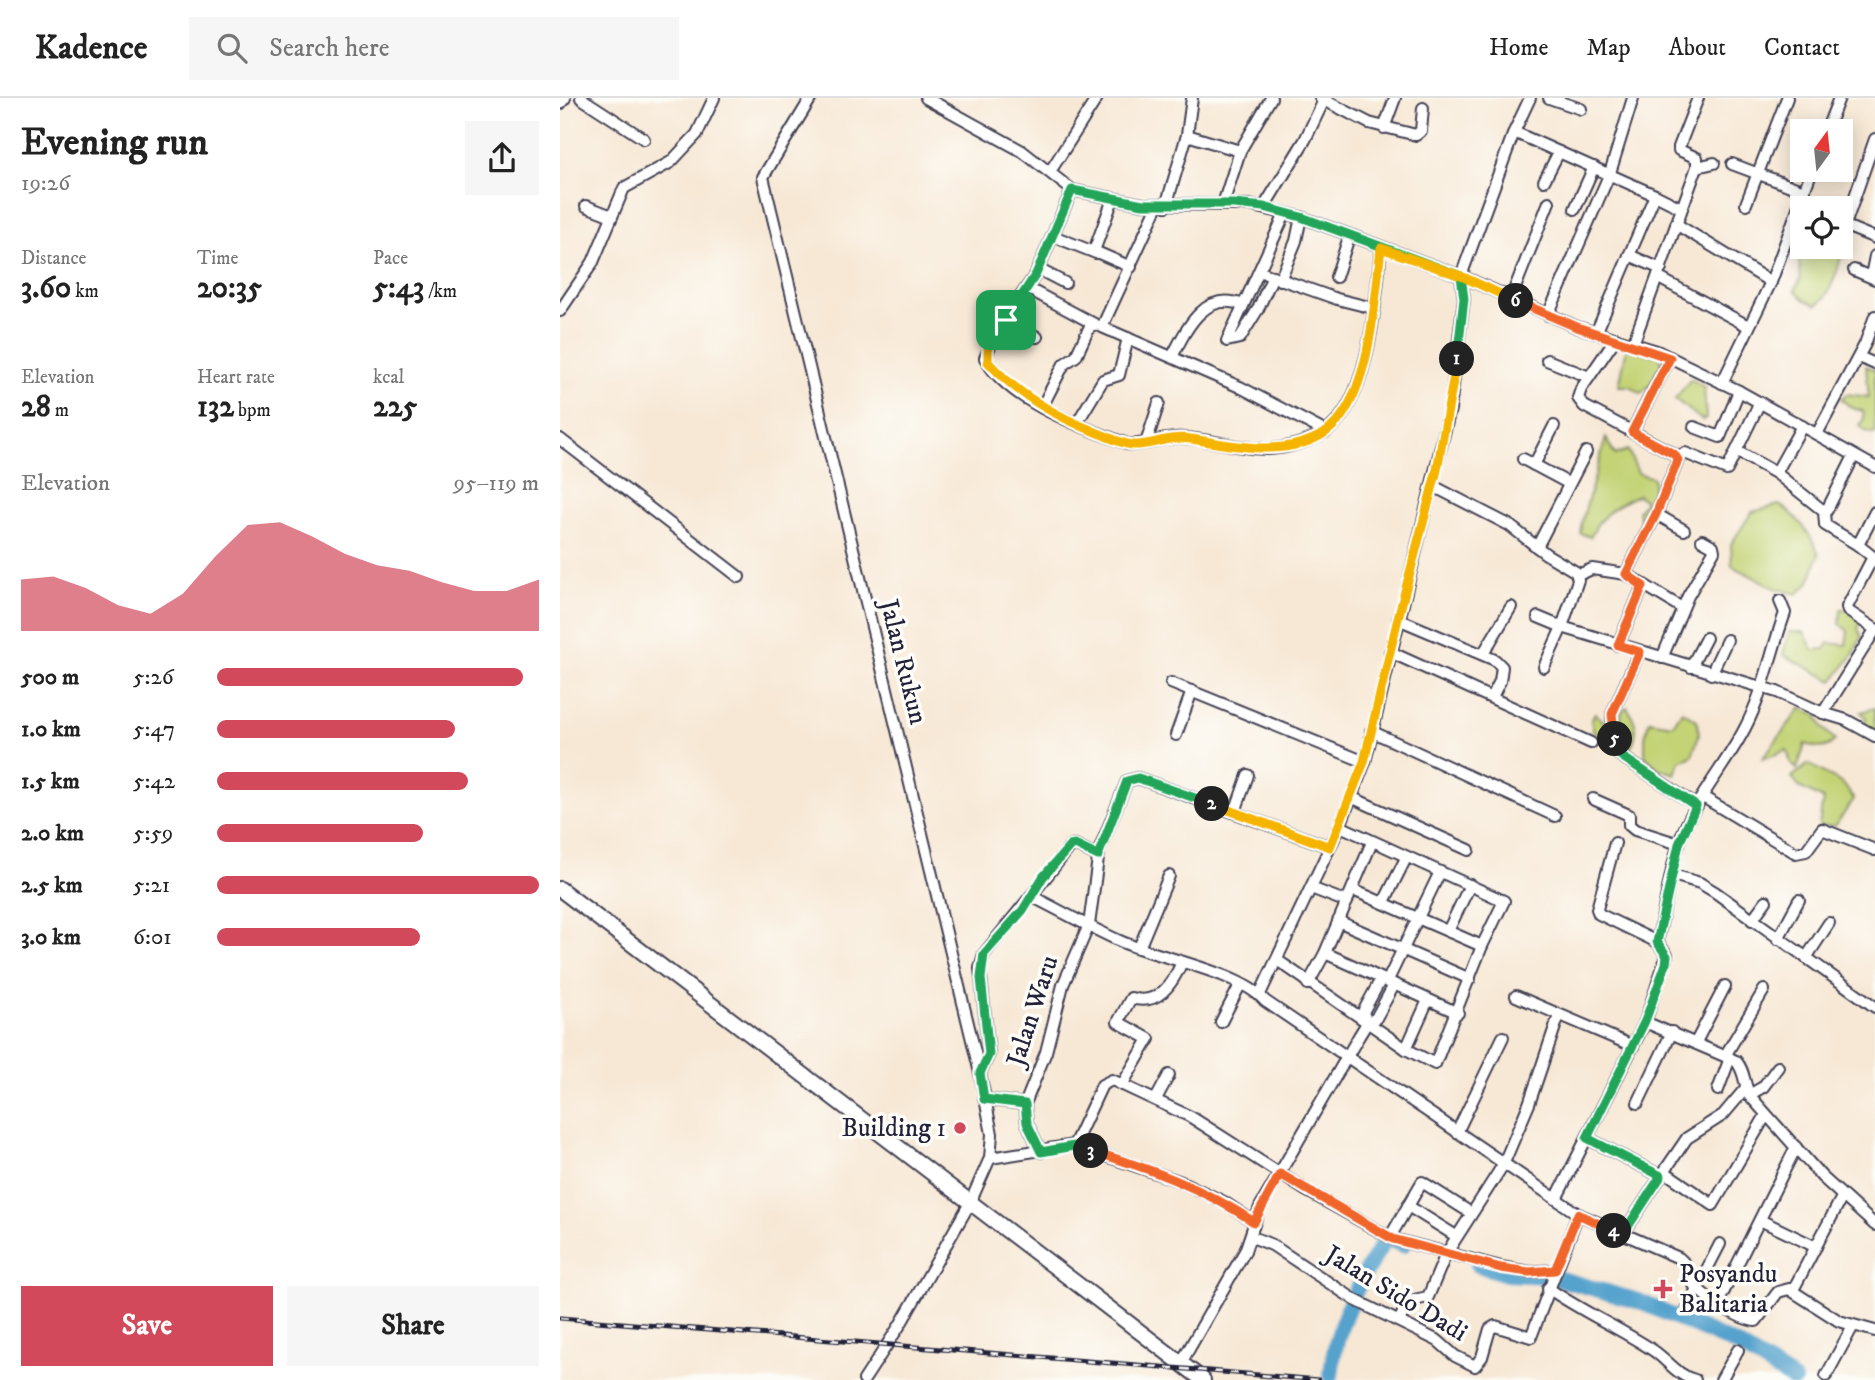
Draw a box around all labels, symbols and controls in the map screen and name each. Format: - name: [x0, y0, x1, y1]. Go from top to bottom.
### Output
- search box: [189, 17, 679, 80]
- text: Kadence: [35, 28, 147, 69]
- icon: search: [213, 29, 251, 67]
- text: Search here: [269, 32, 390, 65]
- text: Home: [1489, 33, 1548, 63]
- text: Map: [1586, 33, 1631, 63]
- text: About: [1669, 33, 1726, 63]
- text: Contact: [1764, 33, 1840, 63]
- text: Evening run: [21, 119, 208, 167]
- north arrow: [1790, 119, 1853, 182]
- map controls: [1790, 119, 1853, 259]
- button: share: [465, 121, 539, 195]
- text: 19:26: [21, 169, 70, 198]
- button: locate: [1790, 196, 1853, 259]
- text: Distance: [21, 247, 86, 270]
- text: Time: [197, 247, 238, 270]
- text: Pace: [373, 247, 408, 270]
- text: 3.60: [21, 270, 71, 307]
- text: 20:35: [197, 270, 262, 307]
- text: 5:43: [373, 270, 424, 307]
- text: km: [71, 280, 99, 303]
- text: /km: [424, 280, 457, 303]
- pin: 6: [1499, 284, 1534, 318]
- text: 6: [1511, 289, 1520, 312]
- pin: [976, 290, 1036, 350]
- icon: arrive: [987, 301, 1025, 339]
- pin: 1: [1440, 342, 1474, 376]
- text: 1: [1453, 347, 1460, 370]
- text: Elevation: [21, 366, 95, 389]
- text: Heart rate: [197, 366, 275, 389]
- text: kcal: [373, 366, 404, 389]
- text: 28: [21, 389, 51, 426]
- text: 132: [197, 389, 234, 426]
- text: 225: [373, 389, 417, 426]
- text: m: [51, 399, 69, 422]
- text: bpm: [234, 399, 271, 422]
- text: Elevation: [21, 469, 110, 498]
- text: 95–119 m: [453, 469, 539, 498]
- street label: Jalan Rukun: [871, 594, 935, 728]
- text: 500 m: [21, 663, 79, 692]
- text: 5:26: [133, 663, 174, 692]
- text: 1.0 km: [21, 715, 81, 744]
- text: 5:47: [133, 715, 175, 744]
- pin: 5: [1598, 722, 1632, 756]
- text: 5: [1610, 727, 1619, 750]
- text: 1.5 km: [21, 767, 80, 796]
- text: 5:42: [133, 767, 175, 796]
- pin: 2: [1194, 786, 1230, 822]
- text: 2: [1207, 792, 1216, 815]
- text: 2.0 km: [21, 819, 84, 848]
- text: 5:59: [133, 819, 173, 848]
- text: 2.5 km: [21, 871, 83, 900]
- text: 5:21: [133, 871, 170, 900]
- text: 3.0 km: [21, 923, 81, 952]
- text: 6:01: [133, 923, 172, 952]
- street label: Jalan Waru: [999, 951, 1066, 1072]
- place label: Building 1: [841, 1112, 946, 1145]
- marker: Building 1: [952, 1120, 968, 1136]
- pin: 3: [1074, 1134, 1108, 1168]
- text: 3: [1087, 1139, 1094, 1162]
- pin: 4: [1596, 1214, 1632, 1248]
- text: 4: [1608, 1219, 1619, 1242]
- street label: Jalan Sido Dadi: [1317, 1237, 1473, 1349]
- place label: Posyandu Balitaria: [1679, 1258, 1777, 1321]
- marker: Posyandu Balitaria: [1653, 1279, 1673, 1299]
- button: Save: [21, 1286, 273, 1366]
- button: Share: [287, 1286, 539, 1366]

